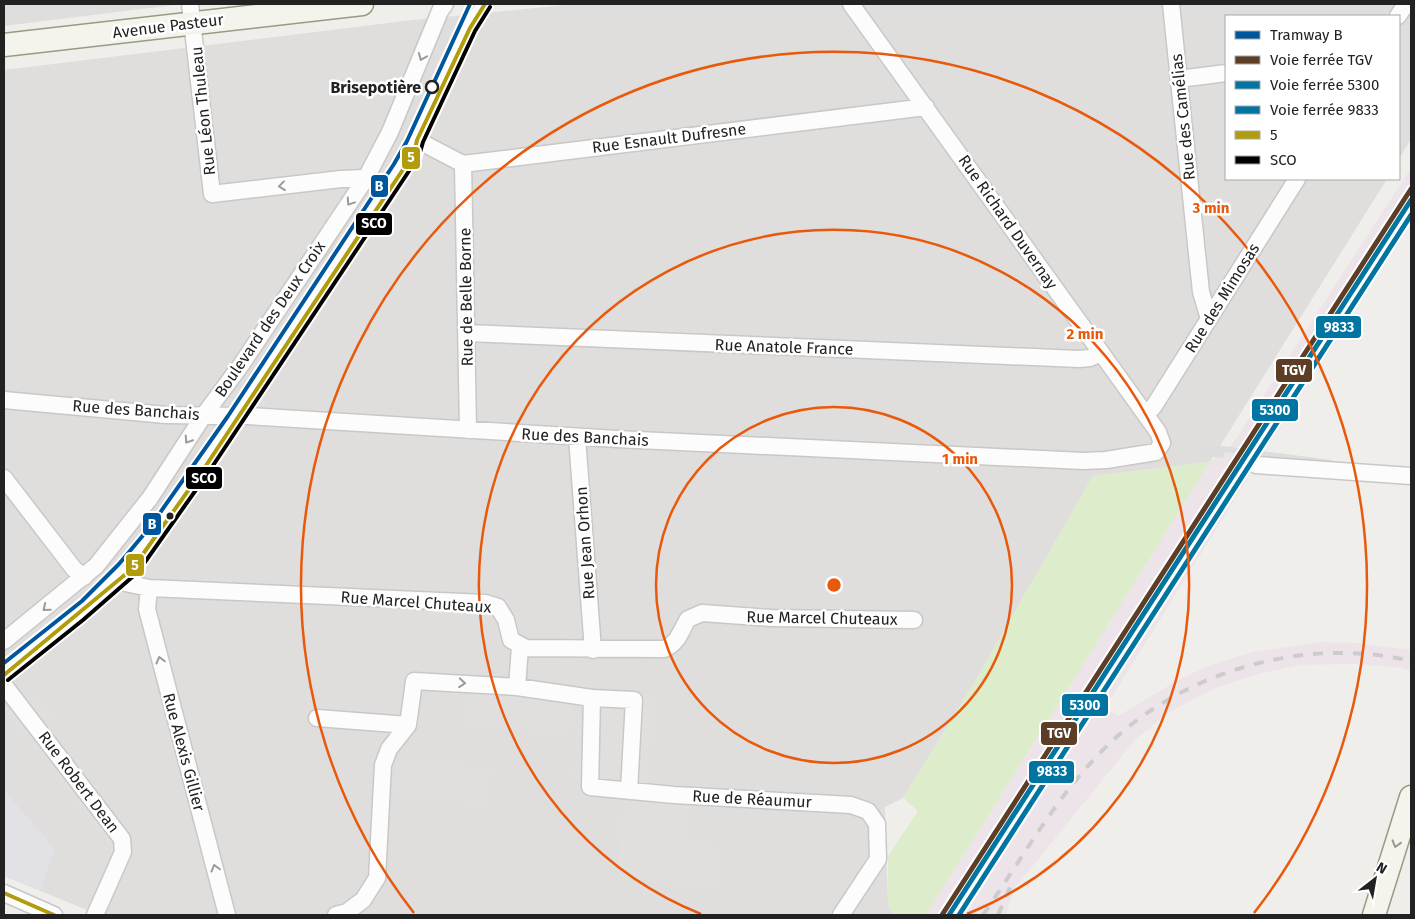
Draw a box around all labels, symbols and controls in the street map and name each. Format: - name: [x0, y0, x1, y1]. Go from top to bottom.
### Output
- street label: Avenue Pasteur: [111, 10, 225, 42]
- legend: [1225, 15, 1400, 180]
- text: Tramway B: [1270, 26, 1343, 44]
- street label: Rue Léon Thuleau: [187, 46, 219, 176]
- text: Voie ferrée TGV: [1270, 51, 1373, 69]
- one-way arrow: [417, 52, 428, 61]
- street label: Rue des Camélias: [1167, 53, 1199, 181]
- text: Voie ferrée 5300: [1270, 76, 1379, 94]
- place label: Brisepotière: [330, 78, 421, 97]
- marker: Brisepotière: [425, 80, 439, 94]
- text: Voie ferrée 9833: [1270, 101, 1379, 119]
- street label: Rue Esnault Dufresne: [591, 119, 747, 157]
- text: 5: [1270, 126, 1278, 144]
- line badge: 5: [401, 146, 421, 170]
- text: 5: [407, 149, 415, 166]
- street label: Rue Richard Duvernay: [954, 151, 1062, 293]
- text: SCO: [1270, 151, 1297, 169]
- line badge: B: [370, 174, 389, 198]
- text: B: [375, 178, 384, 195]
- one-way arrow: [278, 180, 287, 190]
- one-way arrow: [347, 196, 356, 206]
- text: 3 min: [1192, 199, 1229, 217]
- line badge: SCO: [355, 212, 393, 236]
- text: SCO: [361, 215, 387, 232]
- street label: Rue de Belle Borne: [455, 228, 477, 366]
- street label: Boulevard des Deux Croix: [211, 237, 329, 401]
- street label: Rue des Mimosas: [1181, 240, 1263, 356]
- line badge: 9833: [1315, 315, 1362, 339]
- text: 9833: [1324, 319, 1354, 336]
- text: 2 min: [1067, 325, 1103, 343]
- street label: Rue Anatole France: [714, 335, 854, 359]
- line badge: TGV: [1275, 358, 1313, 383]
- text: TGV: [1282, 362, 1307, 379]
- street label: Rue des Banchais: [72, 396, 200, 424]
- line badge: 5300: [1251, 398, 1299, 422]
- text: 5300: [1259, 402, 1291, 419]
- street label: Rue des Banchais: [521, 424, 649, 450]
- one-way arrow: [185, 434, 194, 443]
- text: 1 min: [942, 450, 978, 468]
- line badge: SCO: [185, 466, 223, 490]
- text: SCO: [191, 470, 217, 487]
- street label: Rue Jean Orhon: [572, 486, 598, 600]
- unlabelled marker: [165, 511, 175, 521]
- line badge: B: [142, 512, 162, 536]
- text: B: [148, 516, 157, 533]
- line badge: 5: [125, 553, 145, 577]
- text: 5: [131, 557, 139, 574]
- centre of rings: [825, 576, 843, 594]
- street label: Rue Marcel Chuteaux: [340, 587, 492, 617]
- one-way arrow: [43, 603, 52, 612]
- street label: Rue Marcel Chuteaux: [746, 607, 898, 629]
- one-way arrow: [156, 657, 166, 665]
- one-way arrow: [459, 677, 467, 688]
- street label: Rue Alexis Gillier: [159, 691, 209, 814]
- line badge: 5300: [1061, 693, 1109, 717]
- text: 5300: [1069, 697, 1101, 714]
- line badge: TGV: [1040, 721, 1078, 746]
- text: TGV: [1047, 725, 1072, 742]
- street label: Rue Robert Dean: [35, 728, 123, 836]
- line badge: 9833: [1028, 760, 1075, 784]
- text: 9833: [1037, 763, 1067, 780]
- street label: Rue de Réaumur: [692, 786, 813, 812]
- one-way arrow: [1392, 839, 1402, 848]
- north arrow: [1350, 854, 1400, 904]
- text: N: [1373, 859, 1390, 878]
- one-way arrow: [210, 865, 220, 873]

